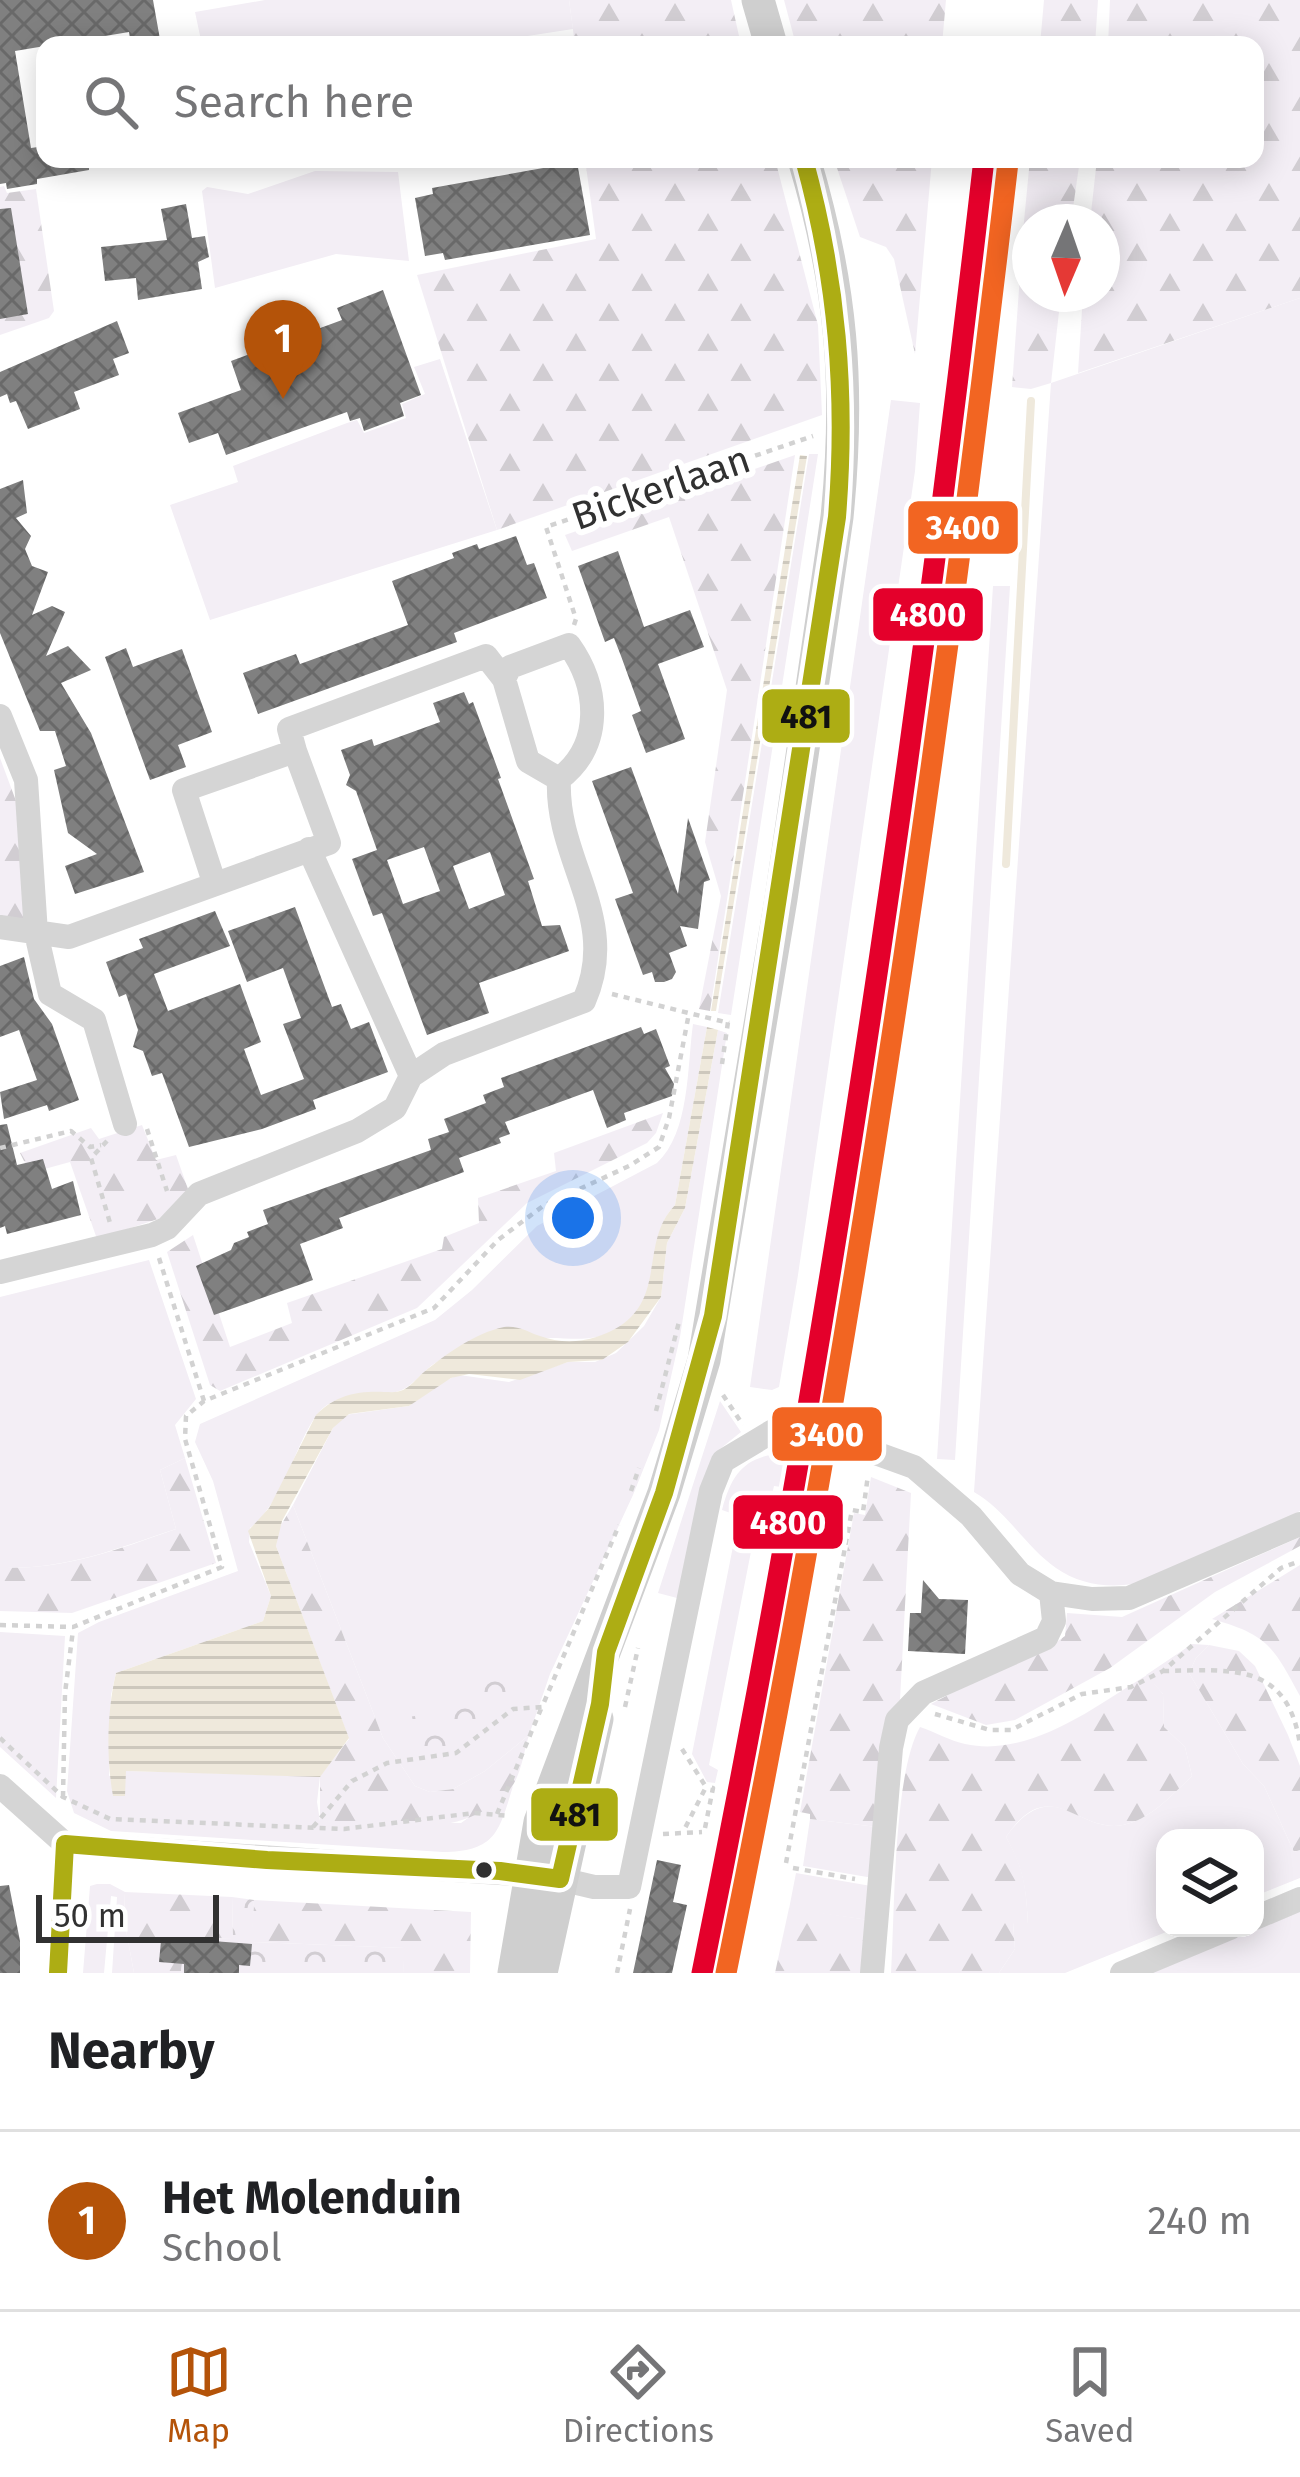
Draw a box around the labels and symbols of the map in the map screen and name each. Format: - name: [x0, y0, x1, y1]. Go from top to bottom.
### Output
- north arrow: [1012, 204, 1120, 312]
- pin: 1: [244, 300, 322, 399]
- street label: Bickerlaan: [566, 436, 756, 540]
- line badge: 3400: [906, 499, 1020, 556]
- text: 3400: [925, 508, 1000, 548]
- line badge: 4800: [871, 586, 985, 643]
- text: 4800: [890, 595, 966, 635]
- line badge: 481: [760, 687, 852, 745]
- text: 481: [780, 697, 832, 737]
- your location: [543, 1188, 603, 1248]
- line badge: 3400: [770, 1405, 884, 1463]
- text: 3400: [789, 1415, 864, 1455]
- line badge: 4800: [731, 1493, 845, 1551]
- text: 4800: [750, 1503, 826, 1543]
- line badge: 481: [529, 1786, 620, 1843]
- text: 481: [549, 1795, 601, 1835]
- unlabelled marker: [473, 1859, 495, 1881]
- scale bar: [36, 1889, 219, 1942]

